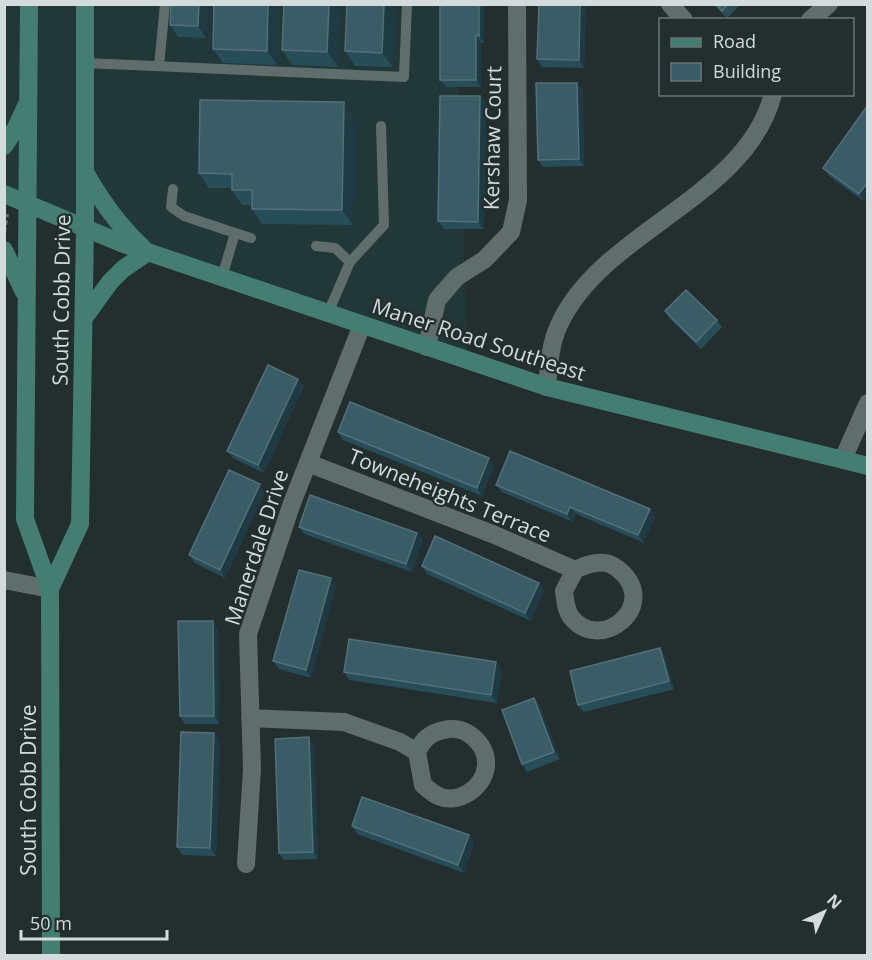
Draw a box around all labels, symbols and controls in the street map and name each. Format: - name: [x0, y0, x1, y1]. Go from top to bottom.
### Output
- legend: [659, 18, 854, 96]
- text: Road: [713, 29, 756, 53]
- text: Building: [713, 59, 781, 83]
- street label: Kershaw Court: [477, 66, 507, 210]
- street label: South Cobb Drive: [46, 214, 76, 386]
- street label: Maner Road Southeast: [369, 291, 589, 387]
- street label: Towneheights Terrace: [344, 441, 556, 549]
- street label: Manerdale Drive: [218, 466, 294, 628]
- street label: South Cobb Drive: [14, 704, 42, 876]
- north arrow: [794, 882, 854, 942]
- text: N: [822, 889, 847, 914]
- scale bar: [21, 903, 166, 941]
- text: 50 m: [30, 911, 72, 935]

